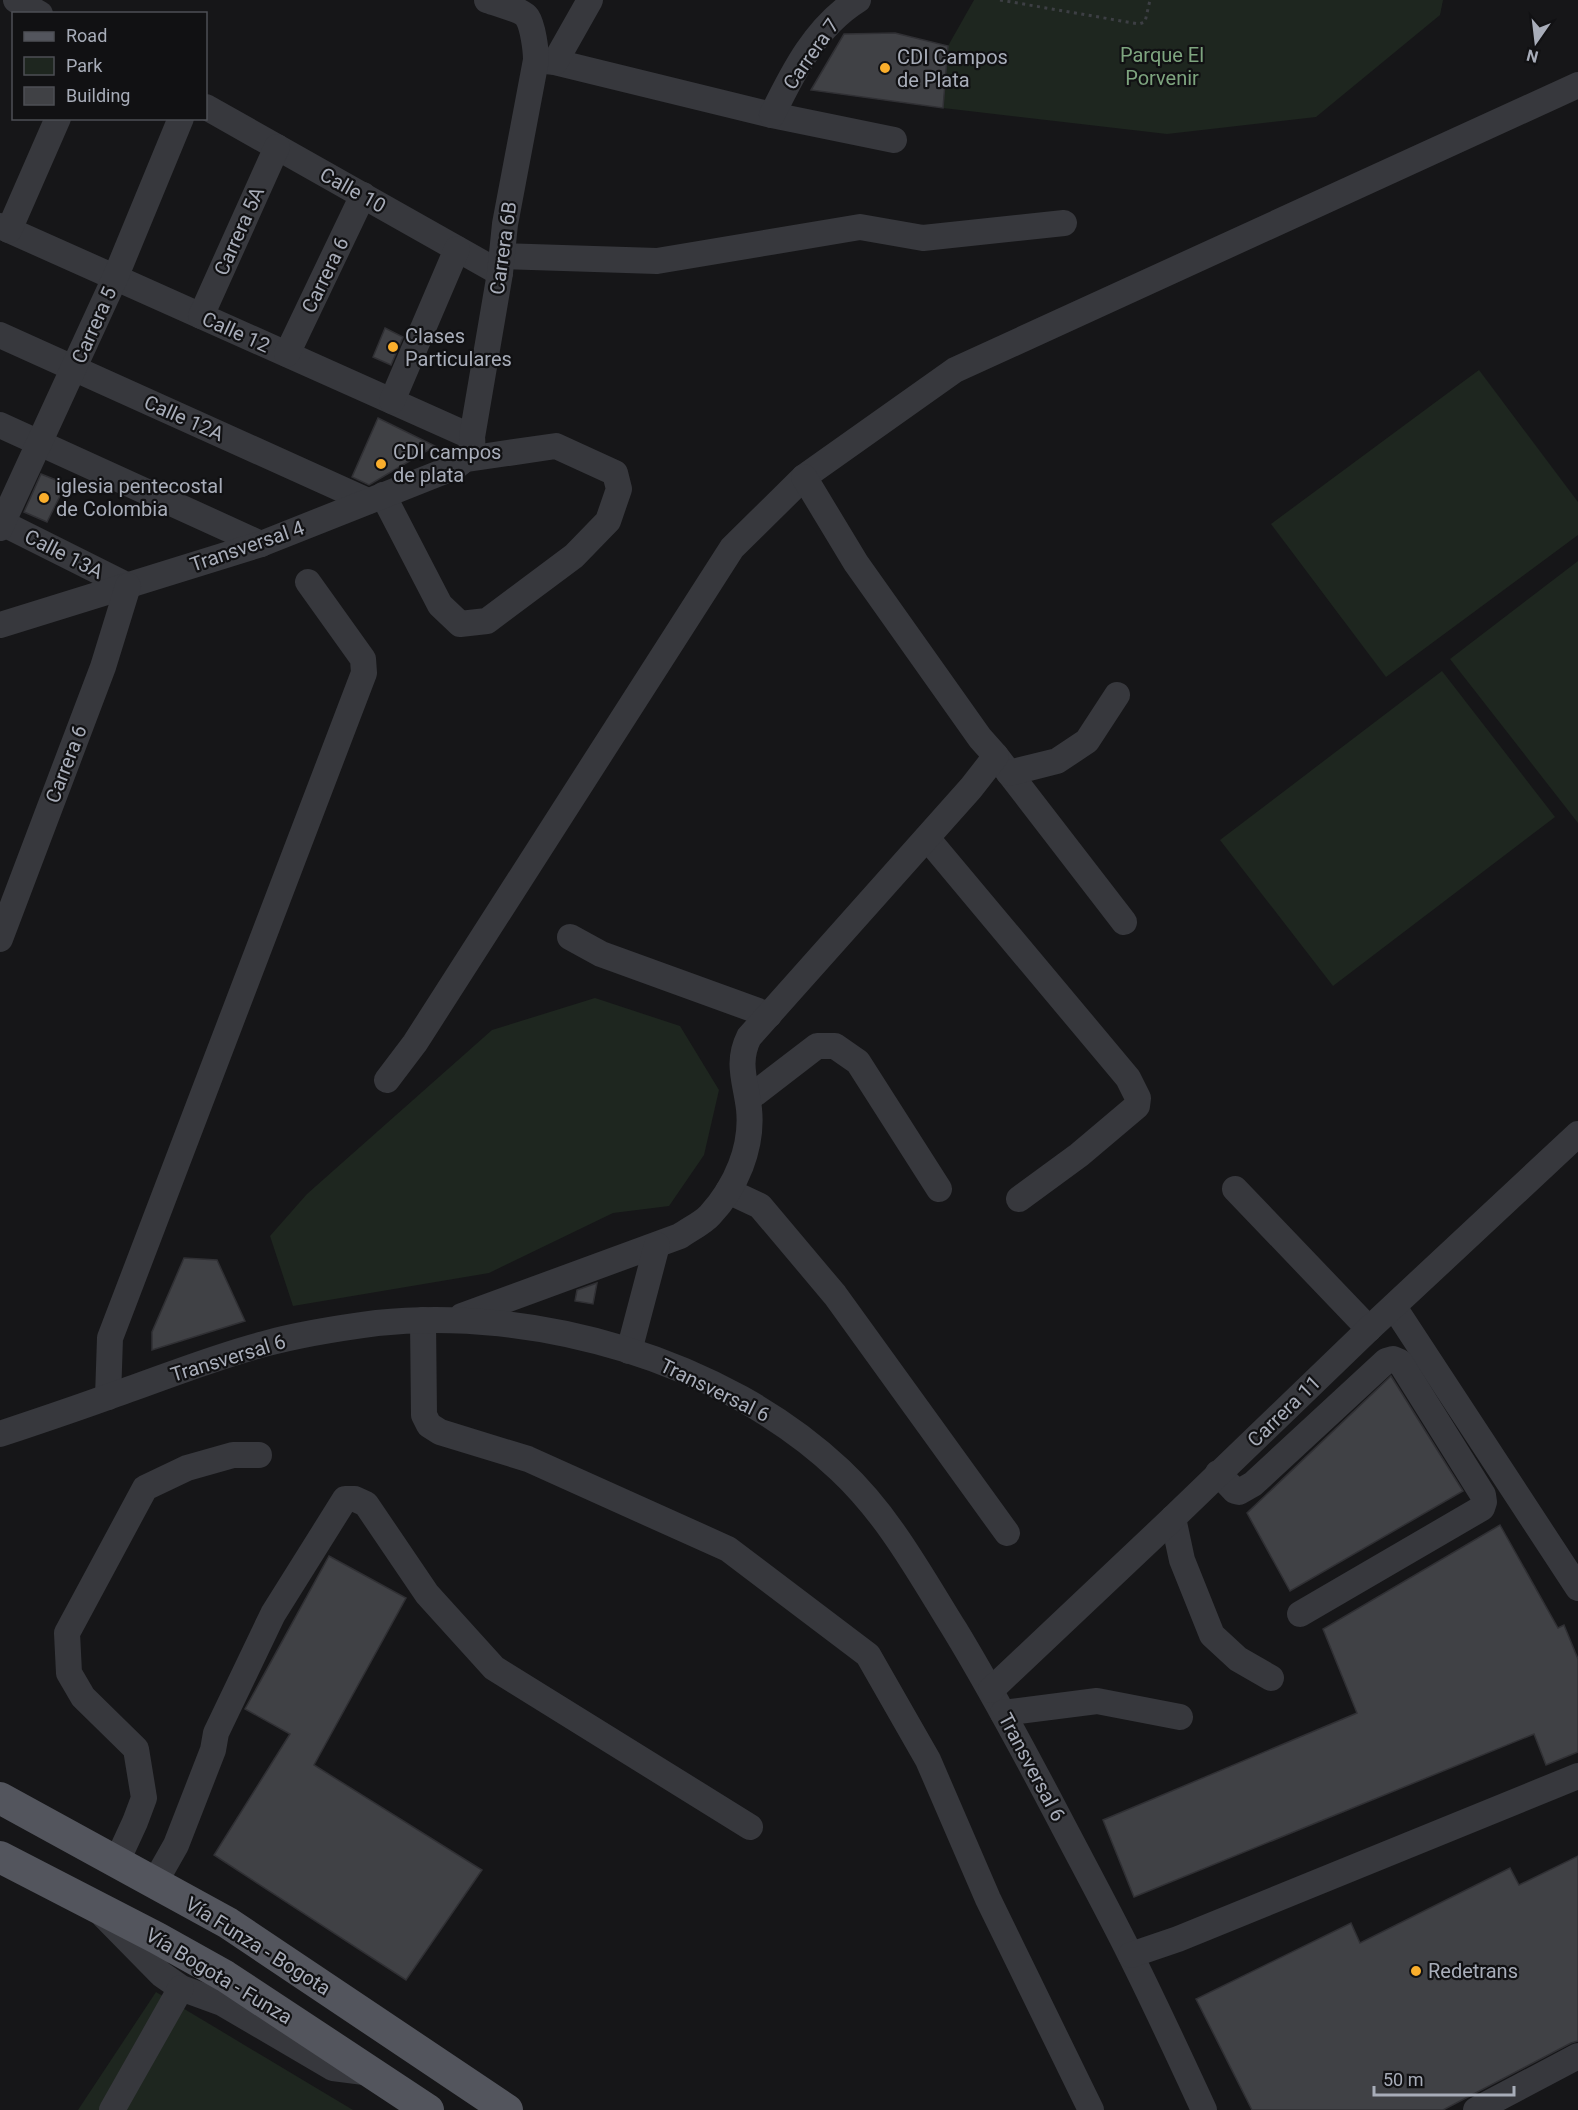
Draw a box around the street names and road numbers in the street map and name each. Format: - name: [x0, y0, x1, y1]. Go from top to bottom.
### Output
- street label: Carrera 7: [778, 14, 844, 94]
- street label: Calle 10: [316, 162, 390, 218]
- street label: Carrera 5A: [209, 183, 269, 279]
- street label: Carrera 6B: [485, 200, 521, 296]
- street label: Carrera 6: [296, 233, 354, 317]
- street label: Carrera 5: [66, 283, 122, 367]
- street label: Calle 12: [198, 306, 274, 358]
- street label: Calle 12A: [140, 390, 228, 446]
- street label: Transversal 4: [187, 515, 307, 577]
- street label: Calle 13A: [21, 524, 107, 584]
- street label: Carrera 6: [40, 722, 92, 806]
- street label: Transversal 6: [168, 1329, 288, 1387]
- street label: Transversal 6: [656, 1353, 774, 1427]
- street label: Carrera 11: [1242, 1370, 1326, 1452]
- street label: Transversal 6: [993, 1709, 1071, 1825]
- street label: Vía Funza - Bogota: [181, 1892, 335, 2000]
- street label: Vía Bogota - Funza: [141, 1923, 297, 2029]

